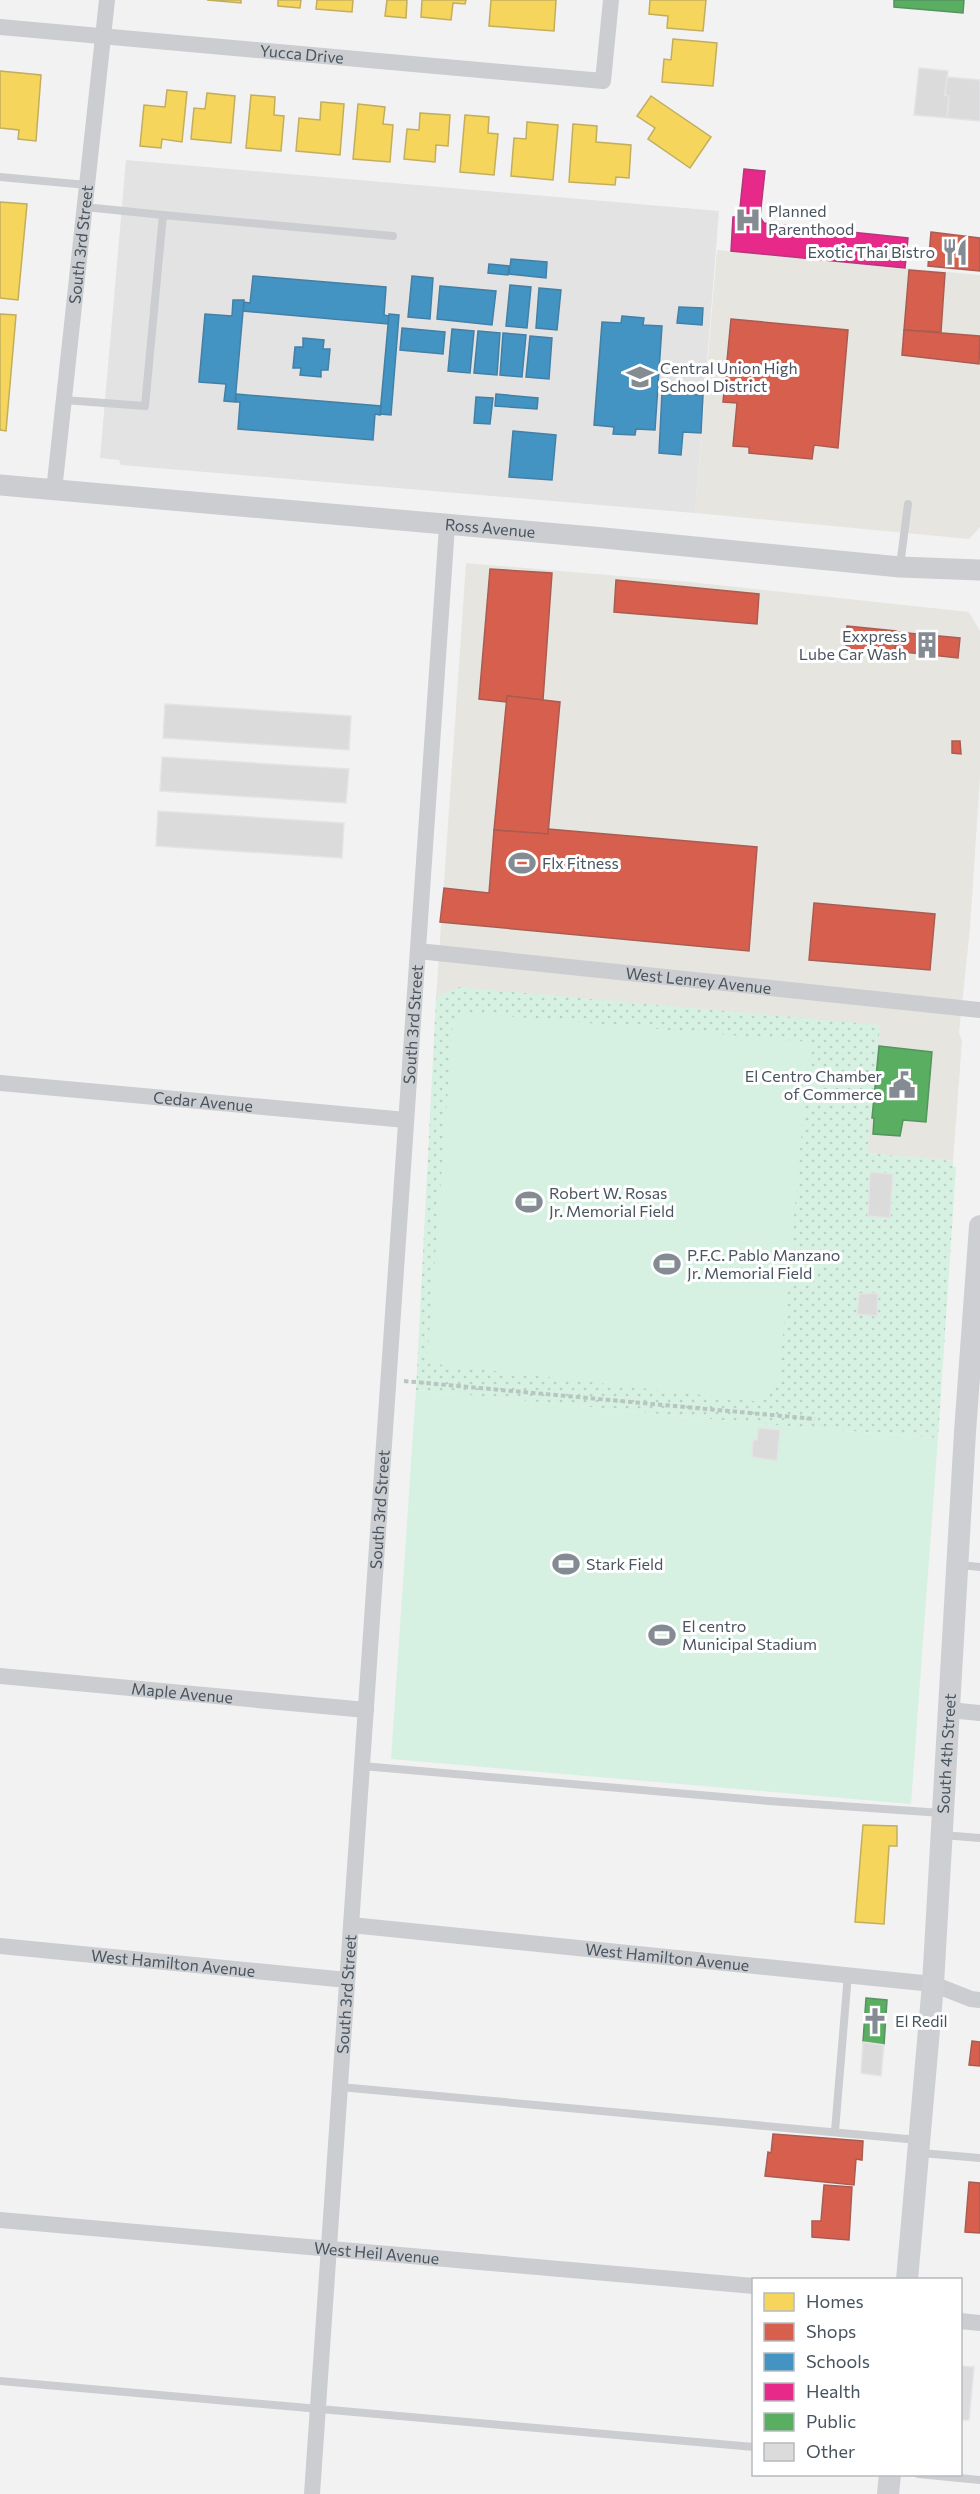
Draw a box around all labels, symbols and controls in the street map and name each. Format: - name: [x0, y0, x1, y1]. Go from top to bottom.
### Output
- street label: Yucca Drive: [259, 40, 345, 67]
- street label: South 3rd Street: [64, 183, 96, 305]
- place label: Planned Parenthood: [768, 201, 854, 238]
- hospital icon: Planned Parenthood: [733, 205, 763, 235]
- restaurant icon: Exotic Thai Bistro: [940, 237, 970, 267]
- place label: Exotic Thai Bistro: [807, 242, 935, 261]
- place label: Central Union High School District: [660, 358, 798, 395]
- school or university icon: Central Union High School District: [625, 362, 655, 392]
- street label: Ross Avenue: [444, 514, 536, 541]
- place label: Exxpress Lube Car Wash: [799, 626, 907, 663]
- building icon: Exxpress Lube Car Wash: [912, 630, 942, 660]
- sports icon: Flx Fitness: [507, 848, 537, 878]
- place label: Flx Fitness: [542, 853, 619, 872]
- street label: West Lenrey Avenue: [625, 963, 772, 997]
- street label: South 3rd Street: [399, 964, 426, 1085]
- place label: El Centro Chamber of Commerce: [745, 1066, 883, 1103]
- public building icon: El Centro Chamber of Commerce: [887, 1070, 917, 1100]
- street label: Cedar Avenue: [153, 1087, 254, 1115]
- place label: Robert W. Rosas Jr. Memorial Field: [549, 1183, 674, 1220]
- sports icon: Robert W. Rosas Jr. Memorial Field: [514, 1187, 544, 1217]
- place label: P.F.C. Pablo Manzano Jr. Memorial Field: [687, 1245, 840, 1282]
- sports icon: P.F.C. Pablo Manzano Jr. Memorial Field: [652, 1249, 682, 1279]
- street label: South 3rd Street: [365, 1449, 393, 1570]
- sports icon: Stark Field: [551, 1549, 581, 1579]
- place label: Stark Field: [586, 1554, 663, 1573]
- place label: El centro Municipal Stadium: [682, 1616, 817, 1653]
- sports icon: El centro Municipal Stadium: [647, 1620, 677, 1650]
- street label: Maple Avenue: [131, 1678, 234, 1707]
- street label: South 4th Street: [933, 1692, 959, 1814]
- street label: South 3rd Street: [332, 1933, 359, 2054]
- street label: West Hamilton Avenue: [585, 1939, 750, 1974]
- street label: West Hamilton Avenue: [90, 1945, 256, 1980]
- church icon: El Redil: [860, 2006, 890, 2036]
- place label: El Redil: [895, 2011, 948, 2030]
- street label: West Heil Avenue: [313, 2238, 440, 2267]
- legend: [752, 2278, 962, 2476]
- text: Homes: [806, 2290, 864, 2312]
- text: Shops: [806, 2320, 856, 2342]
- text: Schools: [806, 2350, 870, 2372]
- text: Health: [806, 2380, 861, 2402]
- text: Public: [806, 2410, 856, 2432]
- text: Other: [806, 2440, 855, 2462]

